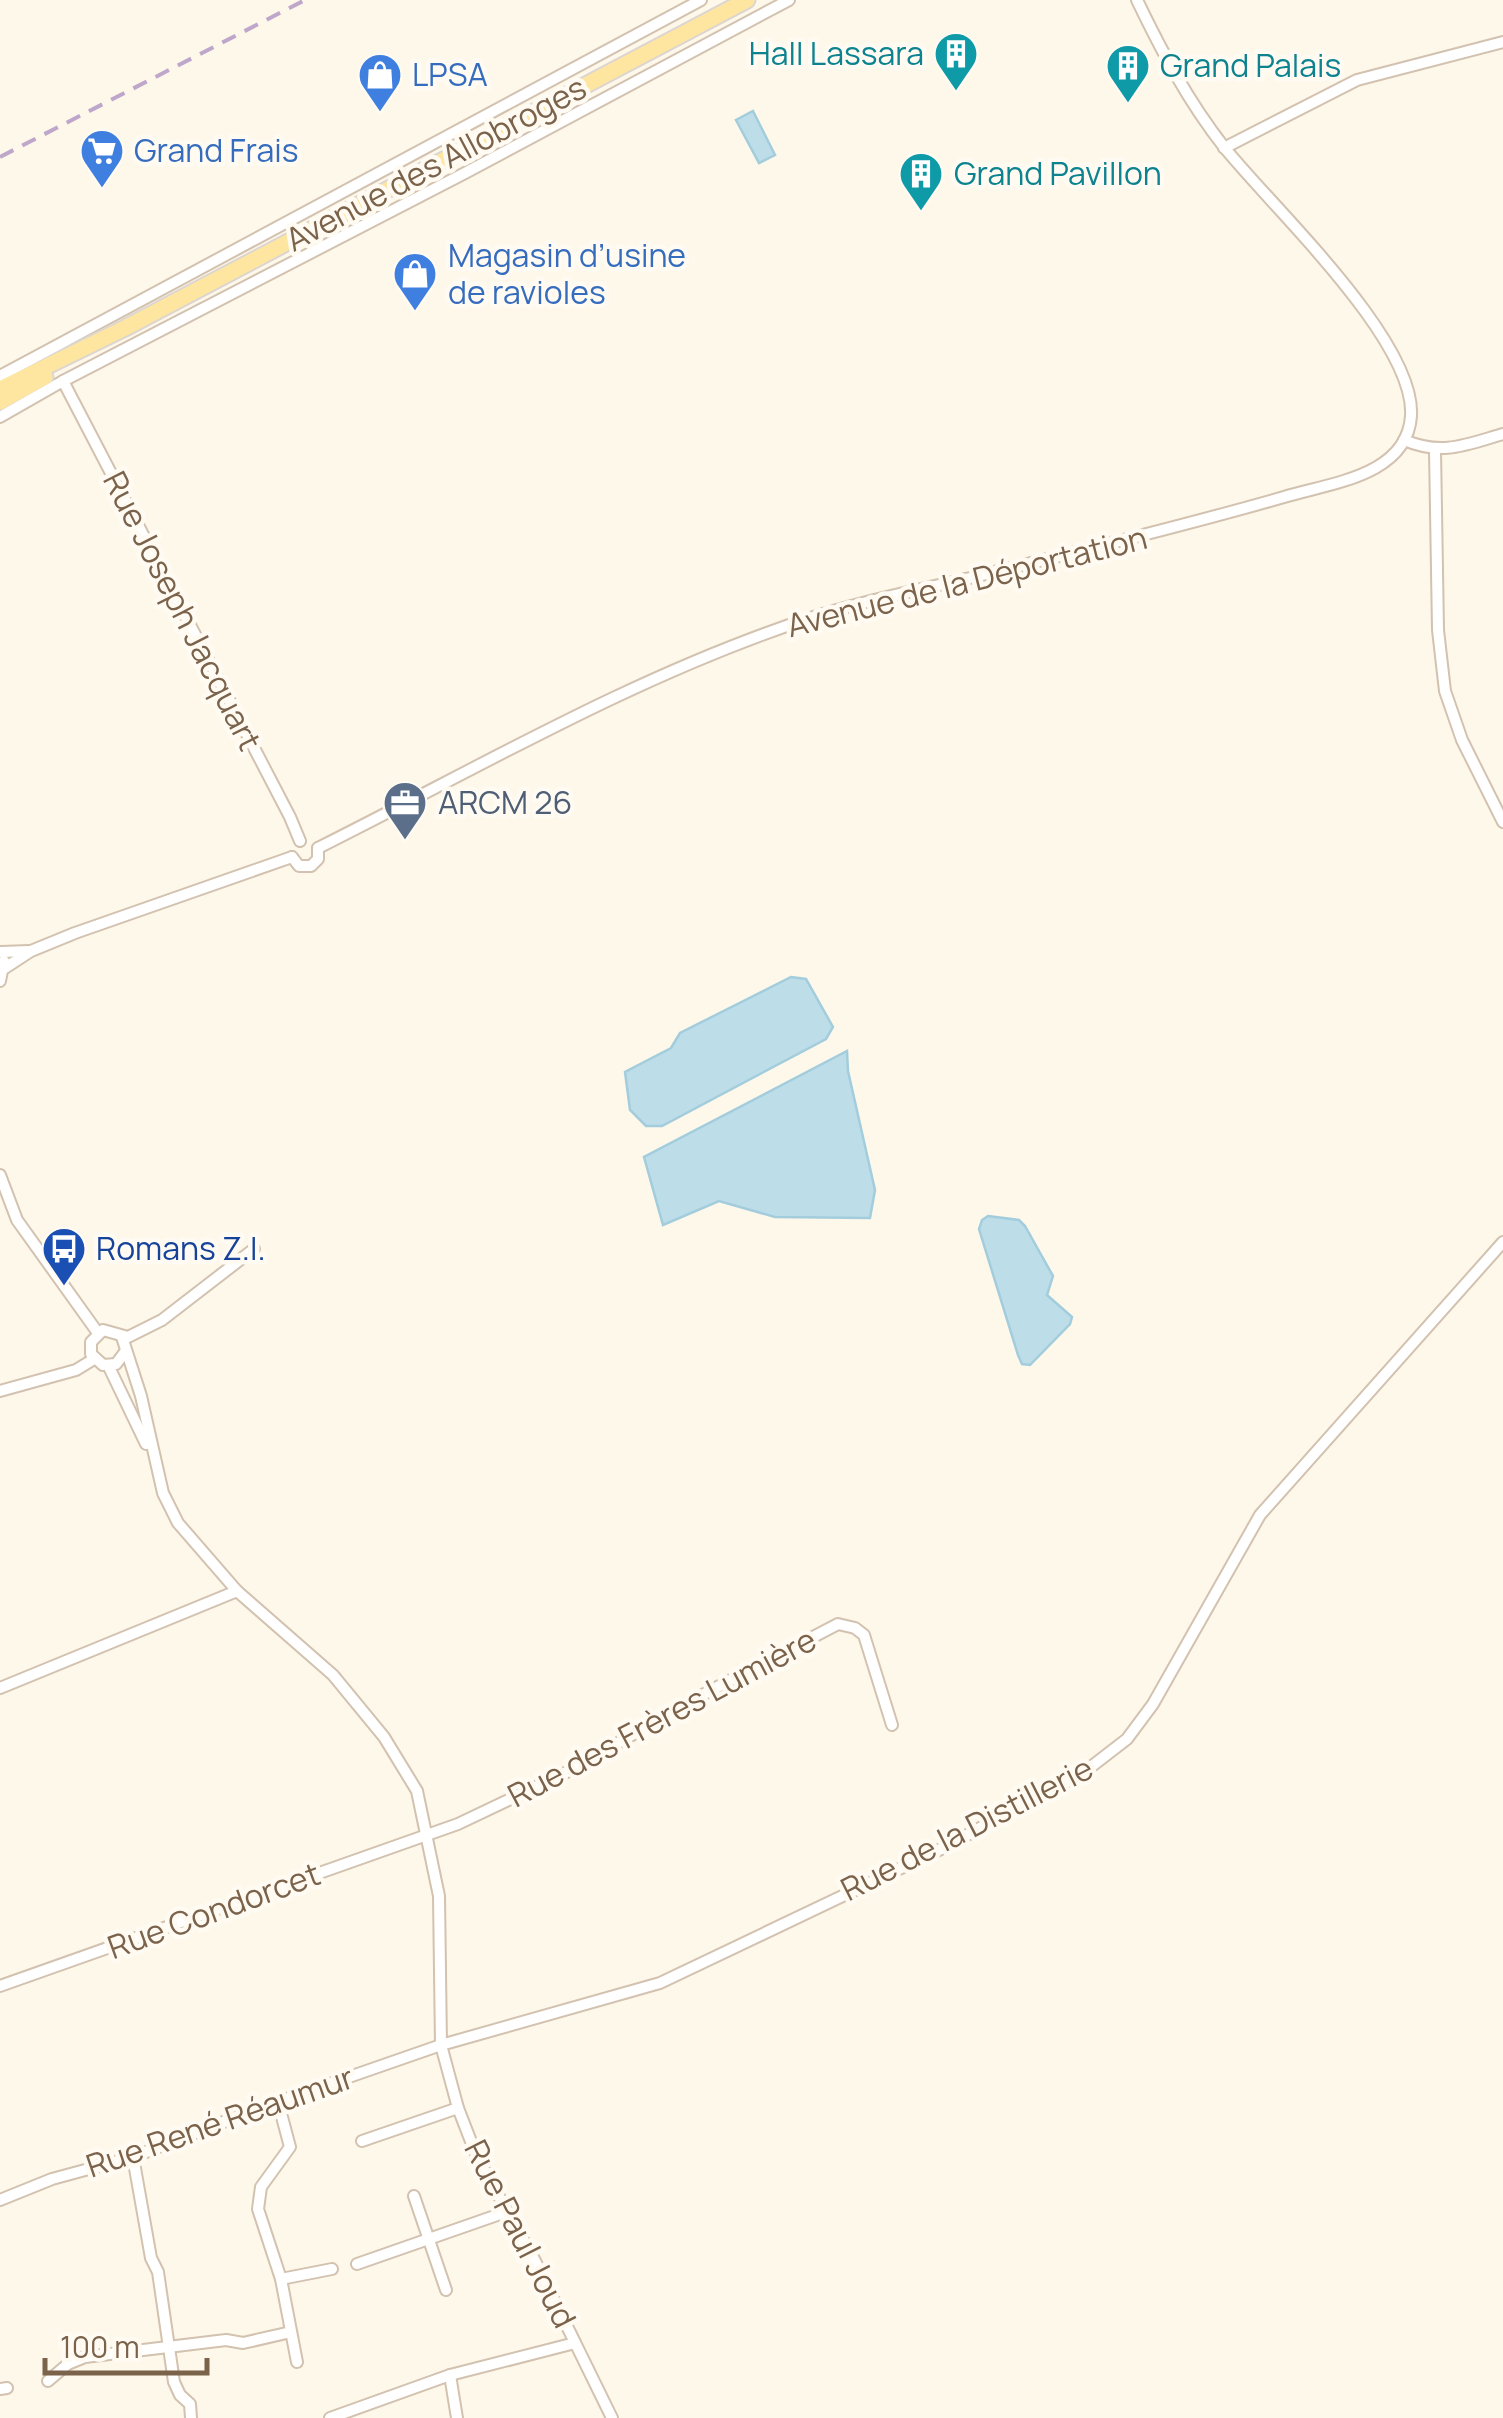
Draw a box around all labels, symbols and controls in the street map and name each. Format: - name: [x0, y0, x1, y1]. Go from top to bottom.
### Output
- place label: Hall Lassara: [749, 31, 924, 75]
- building icon: Hall Lassara: [933, 31, 979, 92]
- building icon: Grand Palais: [1105, 43, 1151, 104]
- place label: Grand Palais: [1160, 43, 1341, 87]
- shop icon: LPSA: [357, 52, 403, 113]
- place label: LPSA: [412, 52, 488, 96]
- street label: Avenue des Allobroges: [278, 65, 594, 261]
- supermarket icon: Grand Frais: [79, 128, 125, 189]
- place label: Grand Frais: [134, 128, 299, 172]
- building icon: Grand Pavillon: [898, 151, 944, 212]
- place label: Grand Pavillon: [954, 151, 1162, 195]
- place label: Magasin d’usine de ravioles: [448, 233, 686, 314]
- shop icon: Magasin d’usine de ravioles: [392, 251, 438, 312]
- street label: Rue Joseph Jacquart: [93, 463, 272, 758]
- street label: Avenue de la Déportation: [782, 515, 1151, 647]
- office icon: ARCM 26: [382, 780, 428, 841]
- place label: ARCM 26: [438, 780, 572, 824]
- bus stop icon: Romans Z.I.: [41, 1226, 87, 1287]
- place label: Romans Z.I.: [96, 1226, 266, 1270]
- street label: Rue des Frères Lumière: [500, 1617, 823, 1817]
- street label: Rue de la Distillerie: [833, 1746, 1100, 1911]
- street label: Rue Condorcet: [101, 1851, 326, 1969]
- street label: Rue René Réaumur: [80, 2055, 359, 2187]
- street label: Rue Paul Joud: [455, 2132, 587, 2335]
- scale bar: [45, 2313, 208, 2375]
- text: 100 m: [60, 2326, 140, 2367]

